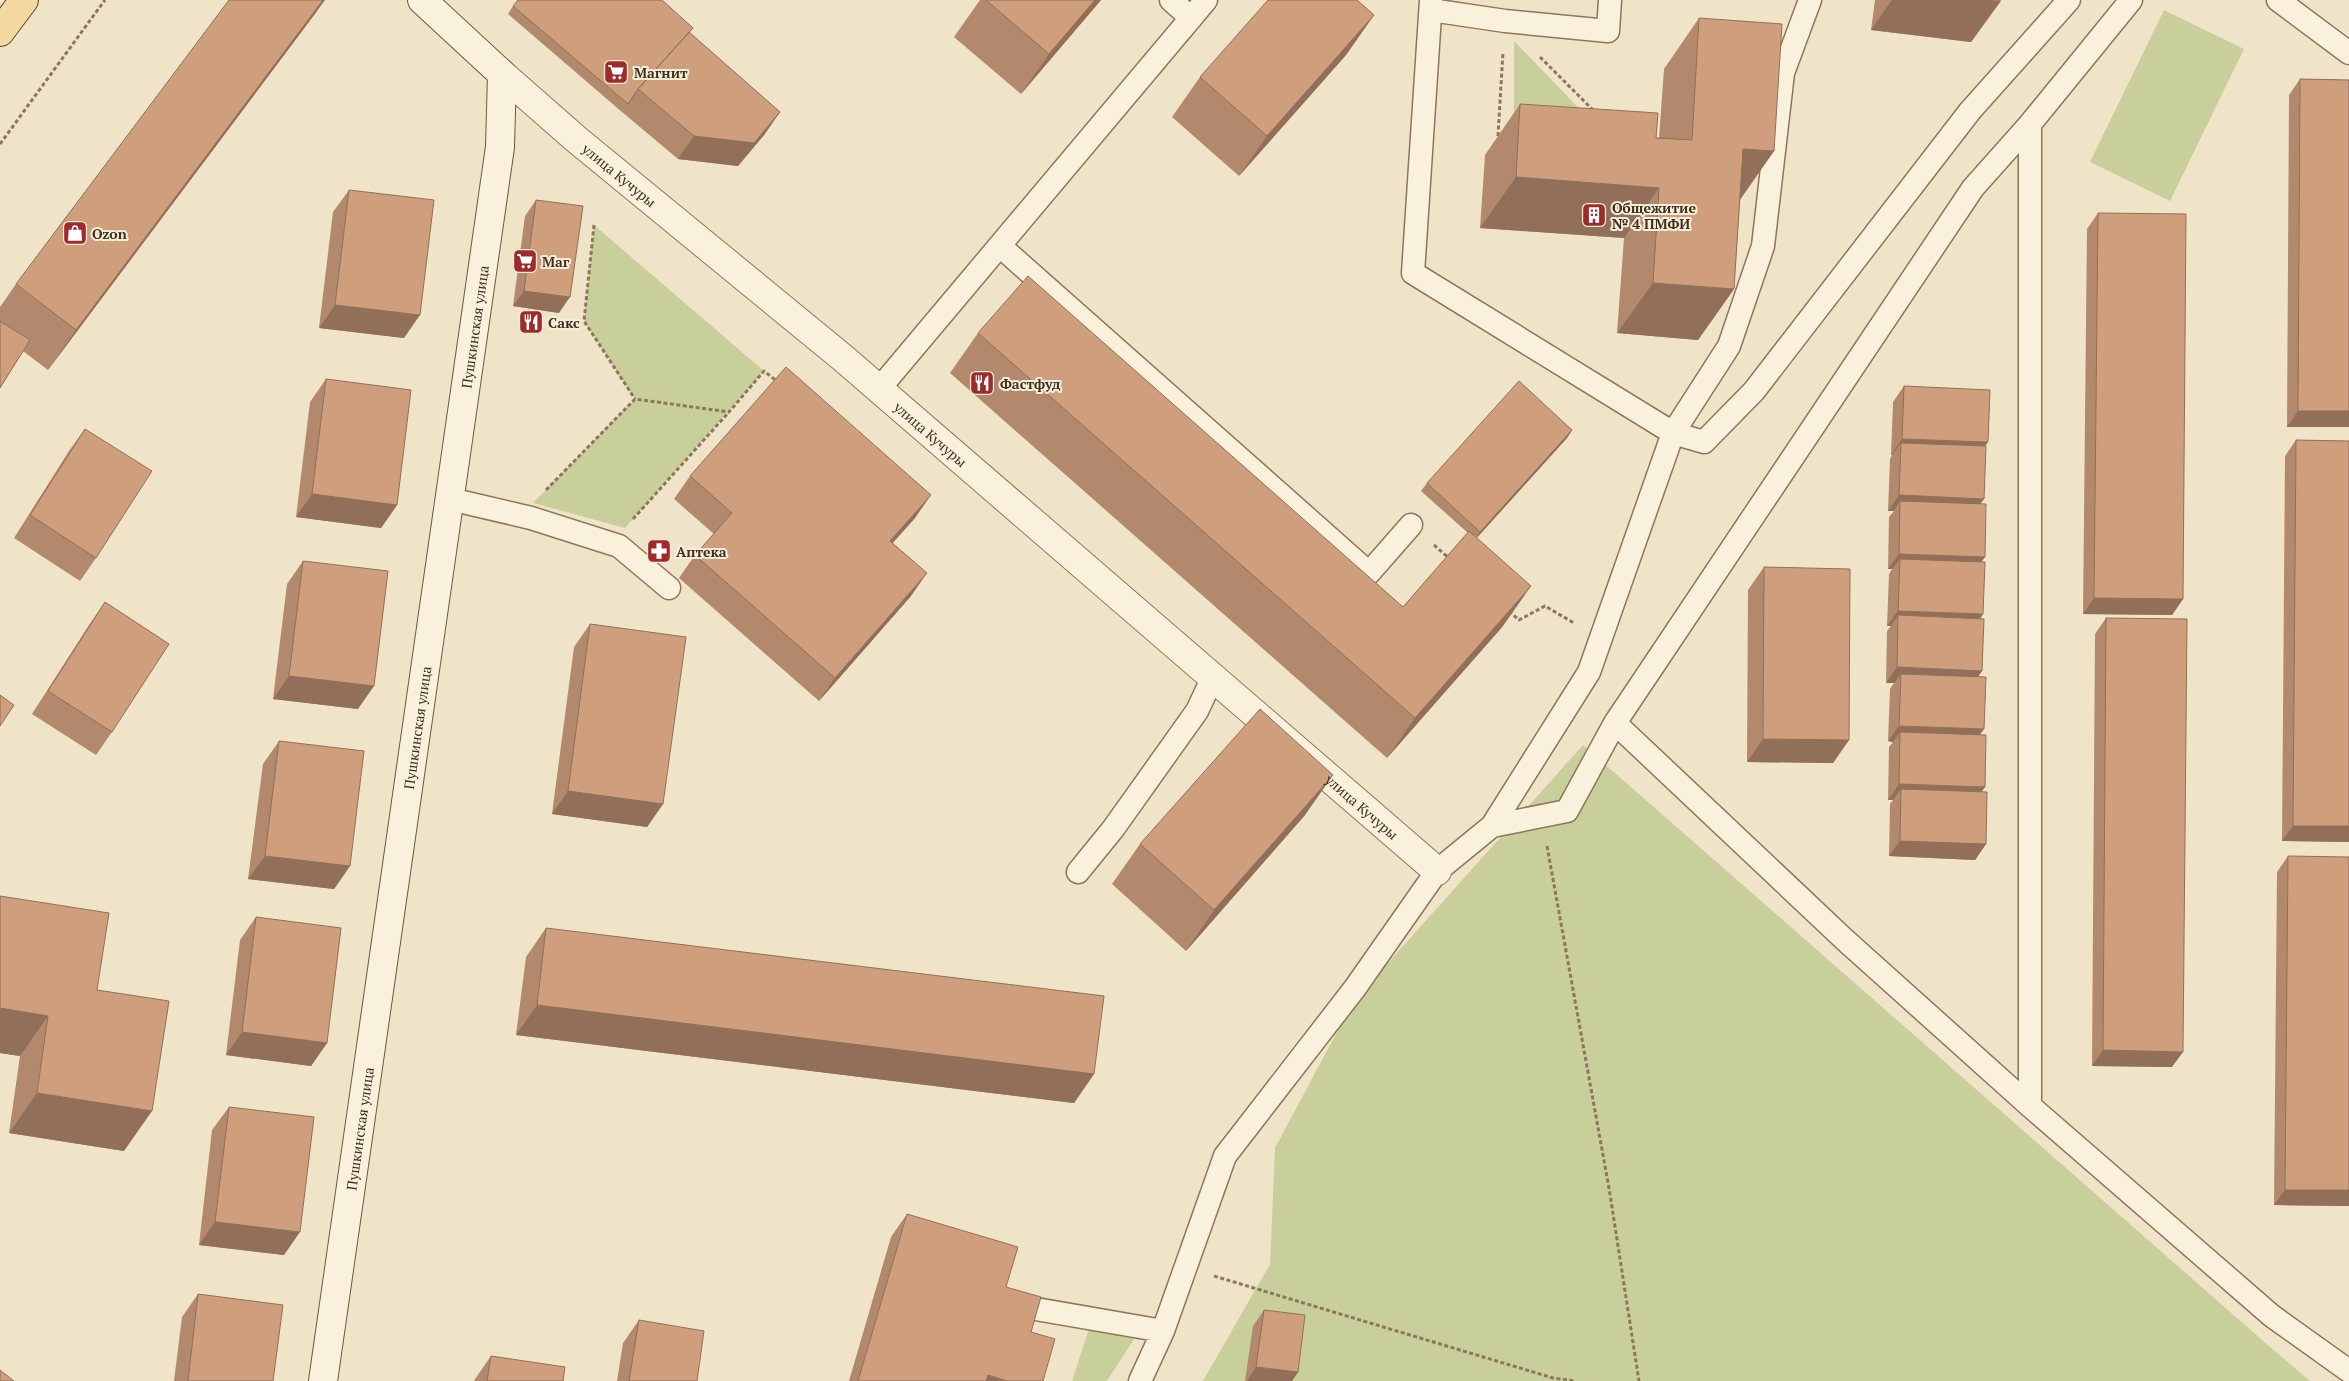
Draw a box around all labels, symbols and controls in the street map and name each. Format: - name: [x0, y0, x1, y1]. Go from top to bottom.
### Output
- supermarket icon: Магнит: [603, 59, 629, 85]
- place label: Магнит: [634, 63, 688, 82]
- street label: улица Кучуры: [578, 138, 661, 211]
- place label: Общежитие № 4 ПМФИ: [1612, 198, 1696, 233]
- building icon: Общежитие № 4 ПМФИ: [1581, 202, 1607, 228]
- shop icon: Ozon: [62, 220, 88, 246]
- place label: Ozon: [92, 224, 127, 243]
- supermarket icon: Маг: [512, 248, 538, 274]
- place label: Маг: [542, 252, 570, 271]
- street label: Пушкинская улица: [456, 264, 492, 390]
- restaurant icon: Сакс: [518, 309, 544, 335]
- place label: Сакс: [548, 313, 580, 332]
- restaurant icon: Фастфуд: [969, 370, 995, 396]
- place label: Фастфуд: [1000, 374, 1061, 393]
- street label: улица Кучуры: [890, 396, 971, 471]
- pharmacy icon: Аптека: [646, 538, 672, 564]
- place label: Аптека: [676, 542, 727, 561]
- street label: Пушкинская улица: [398, 665, 435, 790]
- street label: улица Кучуры: [1321, 769, 1403, 843]
- street label: Пушкинская улица: [341, 1066, 377, 1191]

